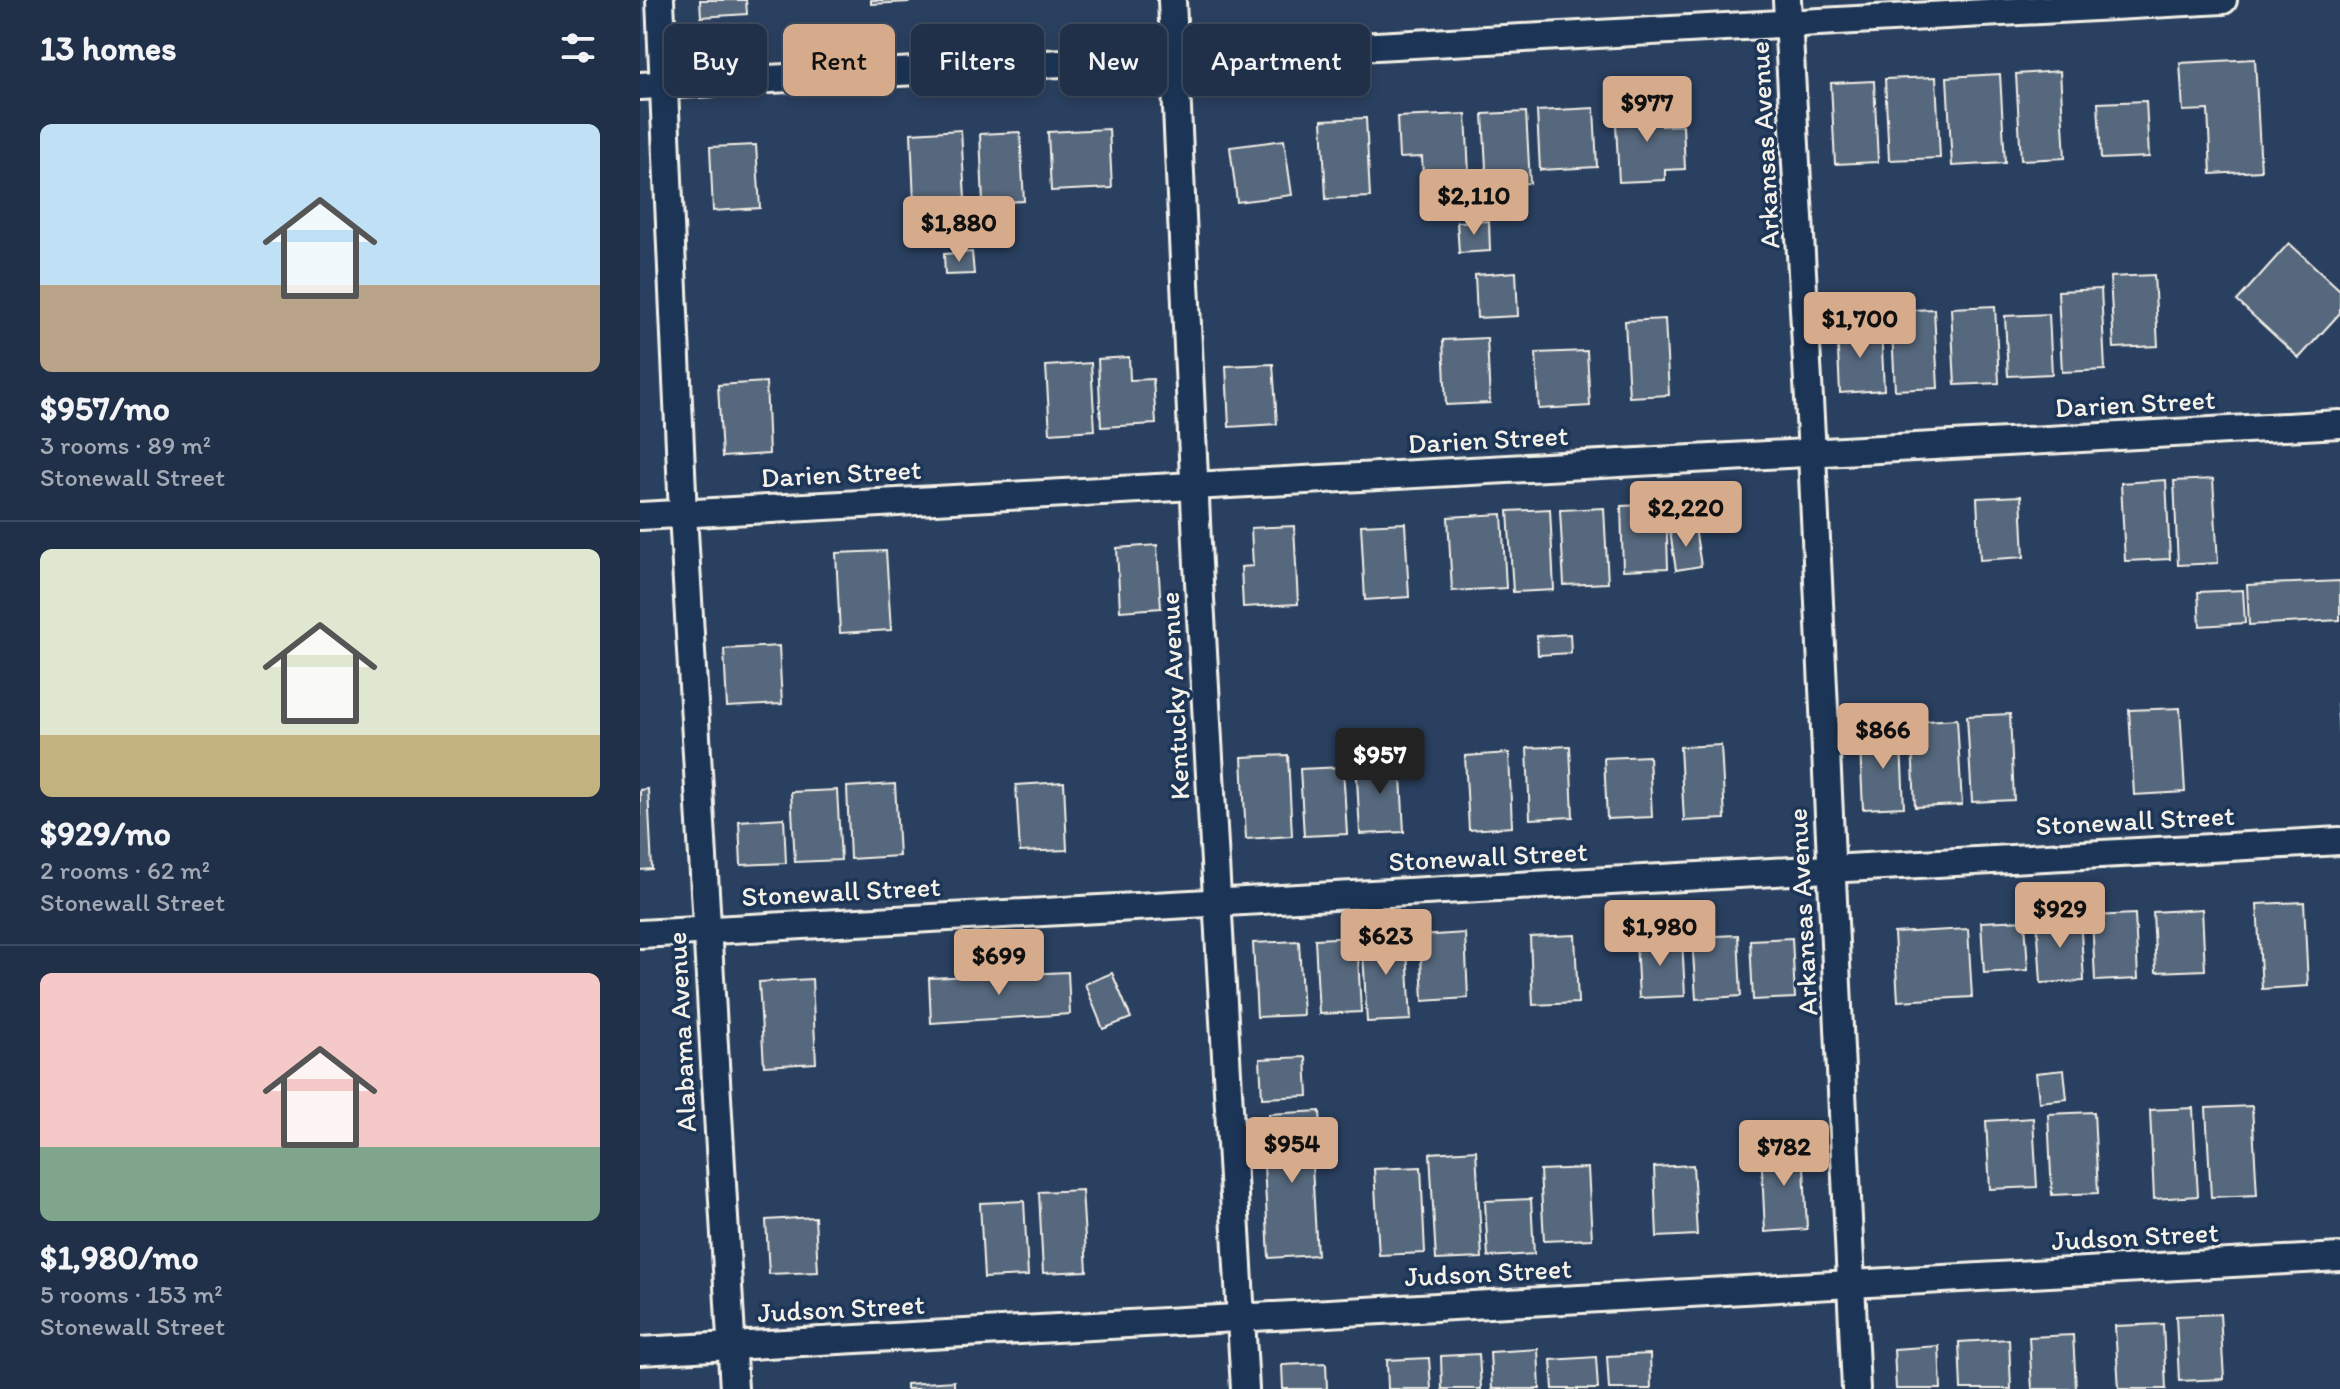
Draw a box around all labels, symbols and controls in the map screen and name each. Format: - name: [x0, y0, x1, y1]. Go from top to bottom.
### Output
- chip: Buy: [664, 24, 767, 96]
- chip: Rent: [783, 24, 895, 96]
- chip: Filters: [911, 24, 1044, 96]
- chip: New: [1060, 24, 1167, 96]
- chip: Apartment: [1183, 24, 1370, 96]
- icon: filters: [556, 26, 600, 70]
- text: 13 homes: [40, 28, 176, 69]
- street label: Arkansas Avenue: [1742, 40, 1786, 250]
- pin: $977: [1600, 76, 1694, 144]
- text: $977: [1621, 86, 1673, 118]
- pin: $2,110: [1409, 169, 1539, 237]
- icon: home: [248, 176, 392, 320]
- text: $2,110: [1437, 179, 1511, 211]
- pin: $1,880: [894, 196, 1024, 264]
- text: $1,880: [921, 206, 997, 238]
- pin: $1,700: [1795, 292, 1925, 360]
- text: $1,700: [1822, 302, 1898, 334]
- street label: Darien Street: [2054, 382, 2216, 424]
- text: $957/mo: [40, 388, 170, 429]
- street label: Darien Street: [1407, 418, 1569, 460]
- text: 3 rooms · 89 m²: [40, 429, 211, 461]
- street label: Darien Street: [760, 452, 922, 494]
- text: Stonewall Street: [40, 461, 225, 493]
- pin: $2,220: [1621, 481, 1751, 549]
- text: $2,220: [1648, 491, 1724, 523]
- street label: Kentucky Avenue: [1152, 591, 1196, 801]
- icon: home: [248, 601, 392, 745]
- pin: $866: [1836, 703, 1930, 771]
- text: $866: [1856, 713, 1910, 745]
- pin: $957: [1333, 728, 1427, 796]
- text: $957: [1353, 738, 1407, 770]
- street label: Stonewall Street: [2035, 798, 2235, 842]
- street label: Arkansas Avenue: [1780, 807, 1824, 1017]
- text: $929/mo: [40, 813, 171, 854]
- street label: Stonewall Street: [1388, 834, 1588, 878]
- text: 2 rooms · 62 m²: [40, 854, 210, 886]
- street label: Stonewall Street: [741, 869, 941, 913]
- pin: $929: [2013, 882, 2107, 950]
- text: Stonewall Street: [40, 886, 225, 918]
- text: $929: [2033, 892, 2087, 924]
- pin: $1,980: [1595, 900, 1725, 968]
- pin: $623: [1339, 909, 1433, 977]
- text: $1,980: [1622, 910, 1698, 942]
- text: $623: [1359, 919, 1413, 951]
- pin: $699: [952, 929, 1046, 997]
- street label: Alabama Avenue: [659, 931, 703, 1133]
- text: $699: [972, 939, 1026, 971]
- icon: home: [248, 1025, 392, 1169]
- pin: $954: [1245, 1117, 1339, 1185]
- pin: $782: [1737, 1120, 1831, 1188]
- text: $954: [1264, 1127, 1320, 1159]
- text: $782: [1757, 1130, 1811, 1162]
- street label: Judson Street: [2050, 1215, 2220, 1257]
- text: $1,980/mo: [40, 1237, 199, 1278]
- street label: Judson Street: [1403, 1251, 1573, 1293]
- text: 5 rooms · 153 m²: [40, 1278, 223, 1310]
- street label: Judson Street: [756, 1287, 926, 1329]
- text: Stonewall Street: [40, 1310, 225, 1342]

